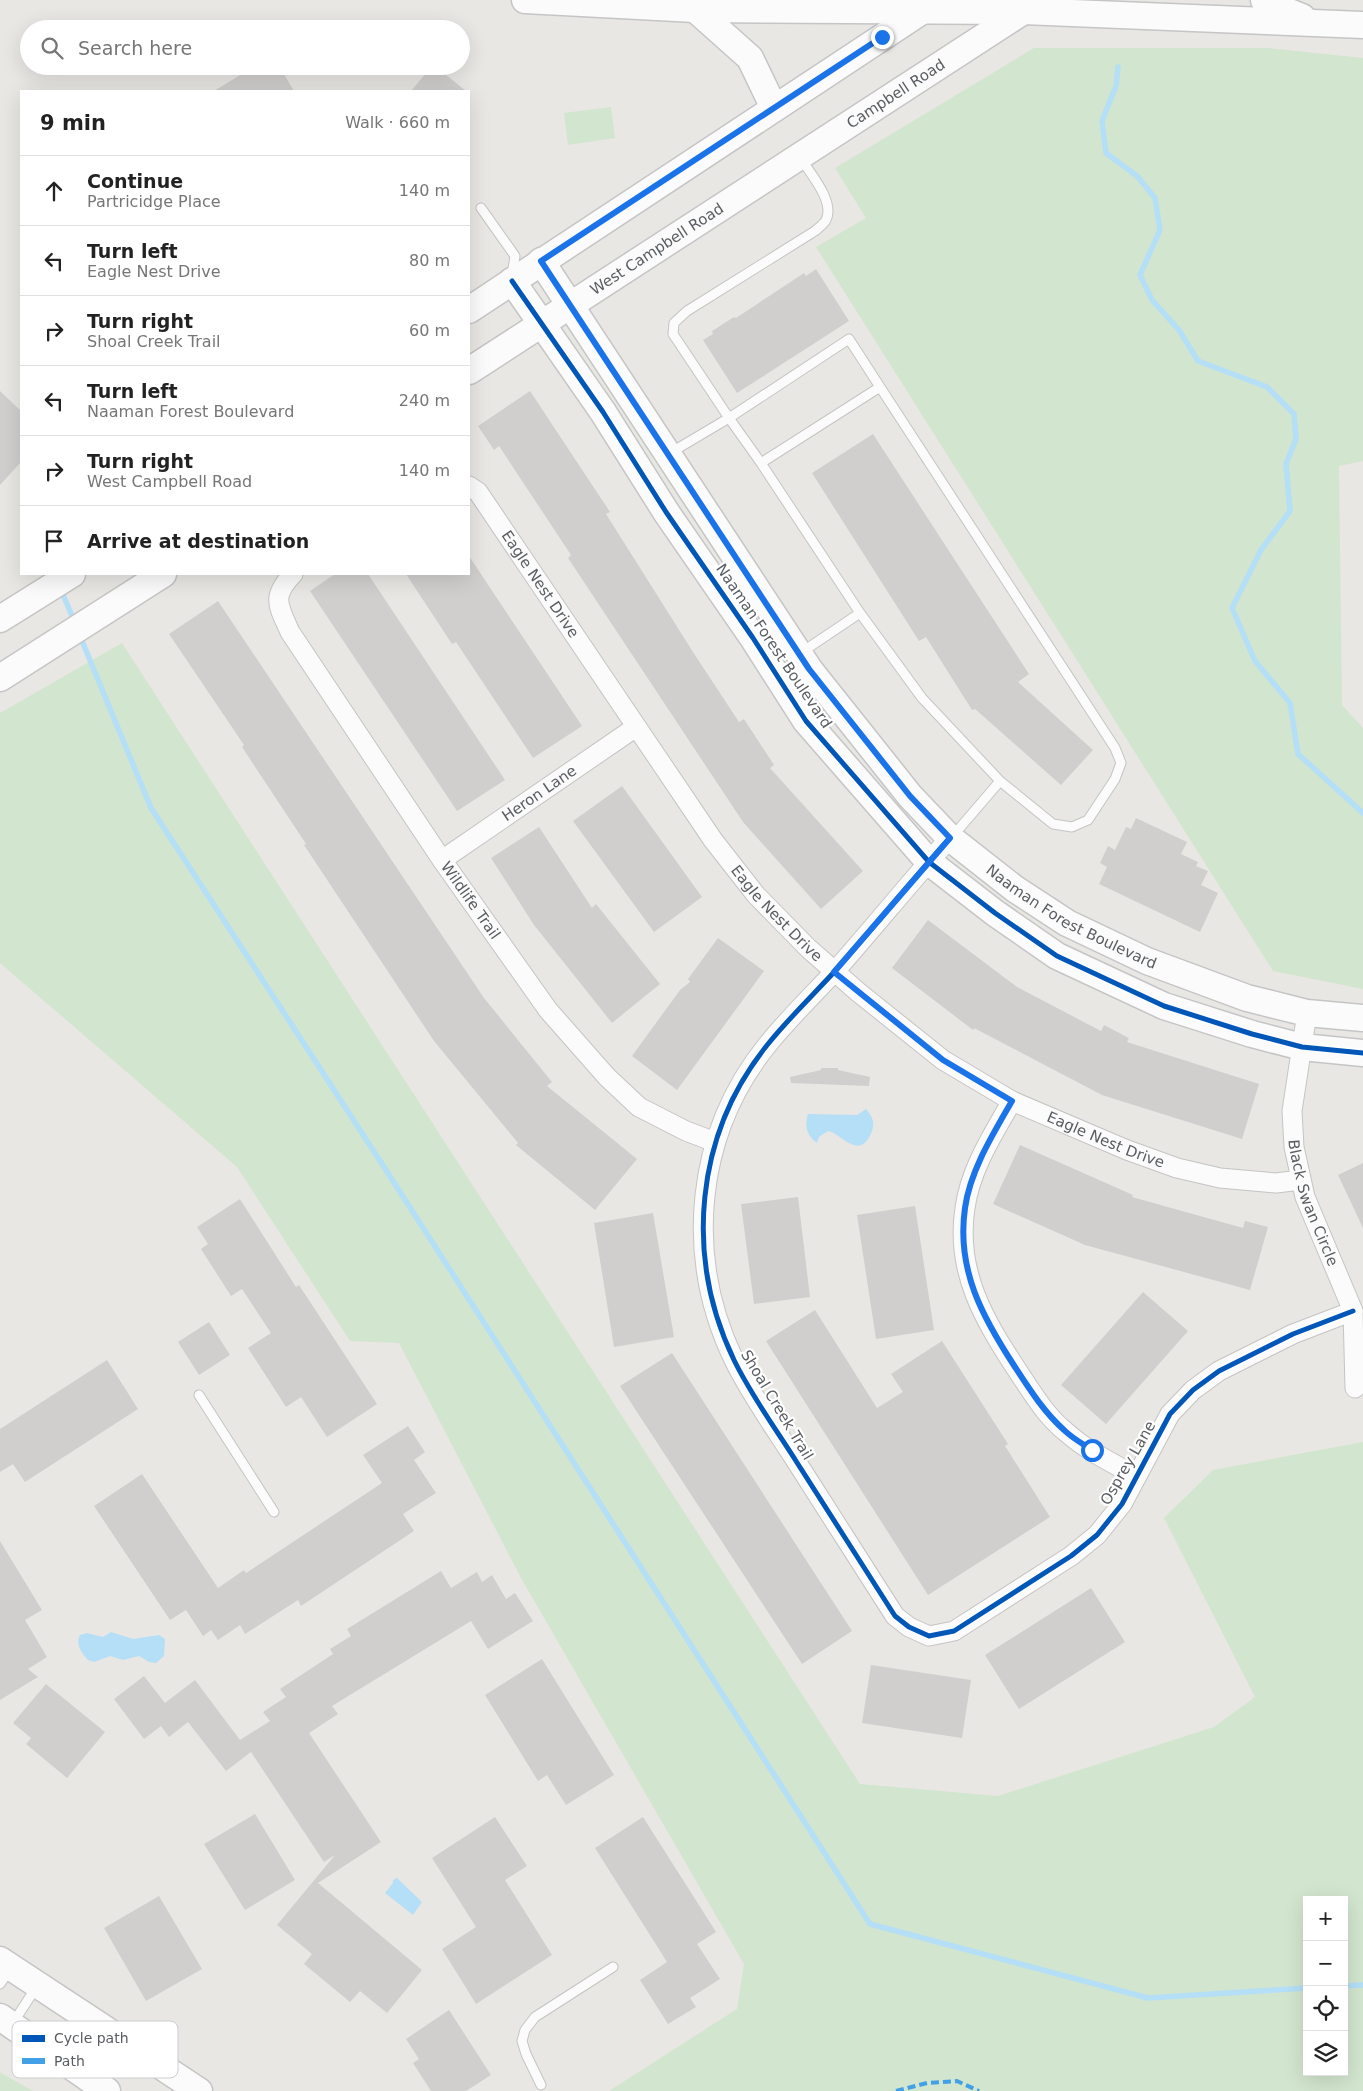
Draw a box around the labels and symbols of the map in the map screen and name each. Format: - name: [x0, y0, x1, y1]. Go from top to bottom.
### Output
- route end: [871, 26, 894, 49]
- street label: Campbell Road: [843, 55, 948, 132]
- street label: West Campbell Road: [587, 199, 727, 299]
- street label: Eagle Nest Drive: [498, 527, 583, 641]
- street label: Naaman Forest Boulevard: [712, 560, 836, 732]
- street label: Heron Lane: [499, 761, 580, 825]
- street label: Wildlife Trail: [437, 858, 504, 943]
- street label: Naaman Forest Boulevard: [982, 861, 1159, 973]
- street label: Eagle Nest Drive: [727, 862, 826, 965]
- street label: Eagle Nest Drive: [1044, 1108, 1167, 1172]
- street label: Black Swan Circle: [1285, 1139, 1342, 1269]
- street label: Shoal Creek Trail: [737, 1347, 817, 1463]
- street label: Osprey Lane: [1097, 1418, 1159, 1508]
- route start: [1081, 1439, 1104, 1462]
- legend: [12, 2021, 178, 2078]
- text: Cycle path: [54, 2030, 129, 2046]
- text: Path: [54, 2053, 85, 2069]

